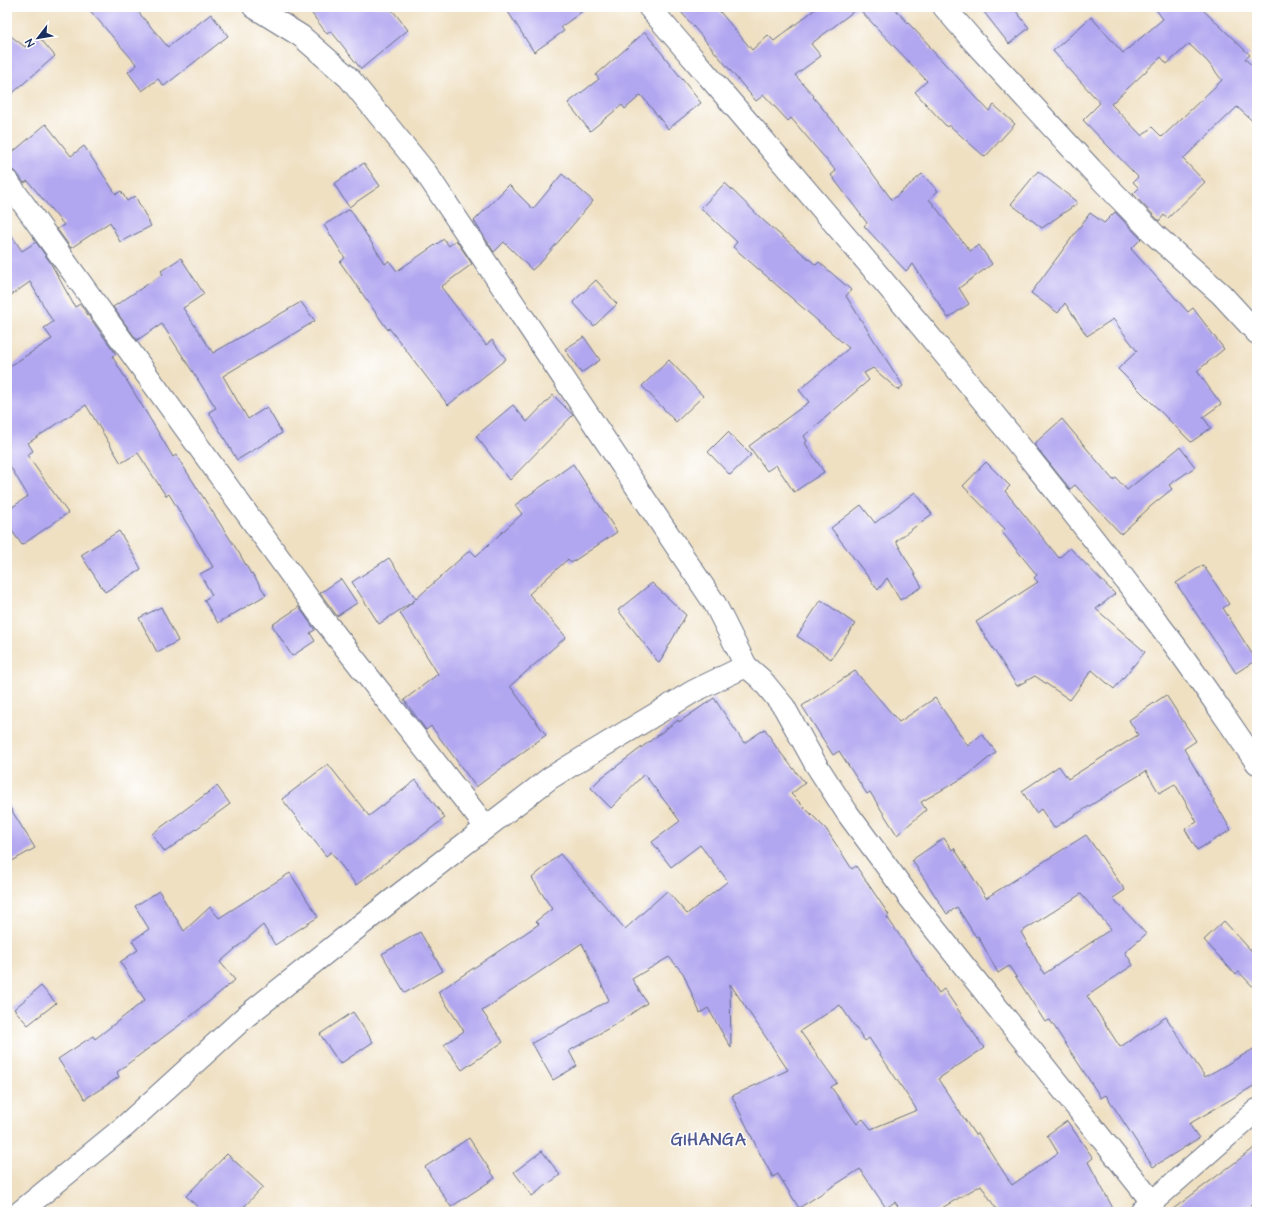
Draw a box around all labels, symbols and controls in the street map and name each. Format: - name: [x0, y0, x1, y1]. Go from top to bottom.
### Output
- north arrow: [18, 18, 58, 58]
- text: N: [22, 36, 38, 50]
- district label: GIHANGA: [671, 1128, 747, 1152]

